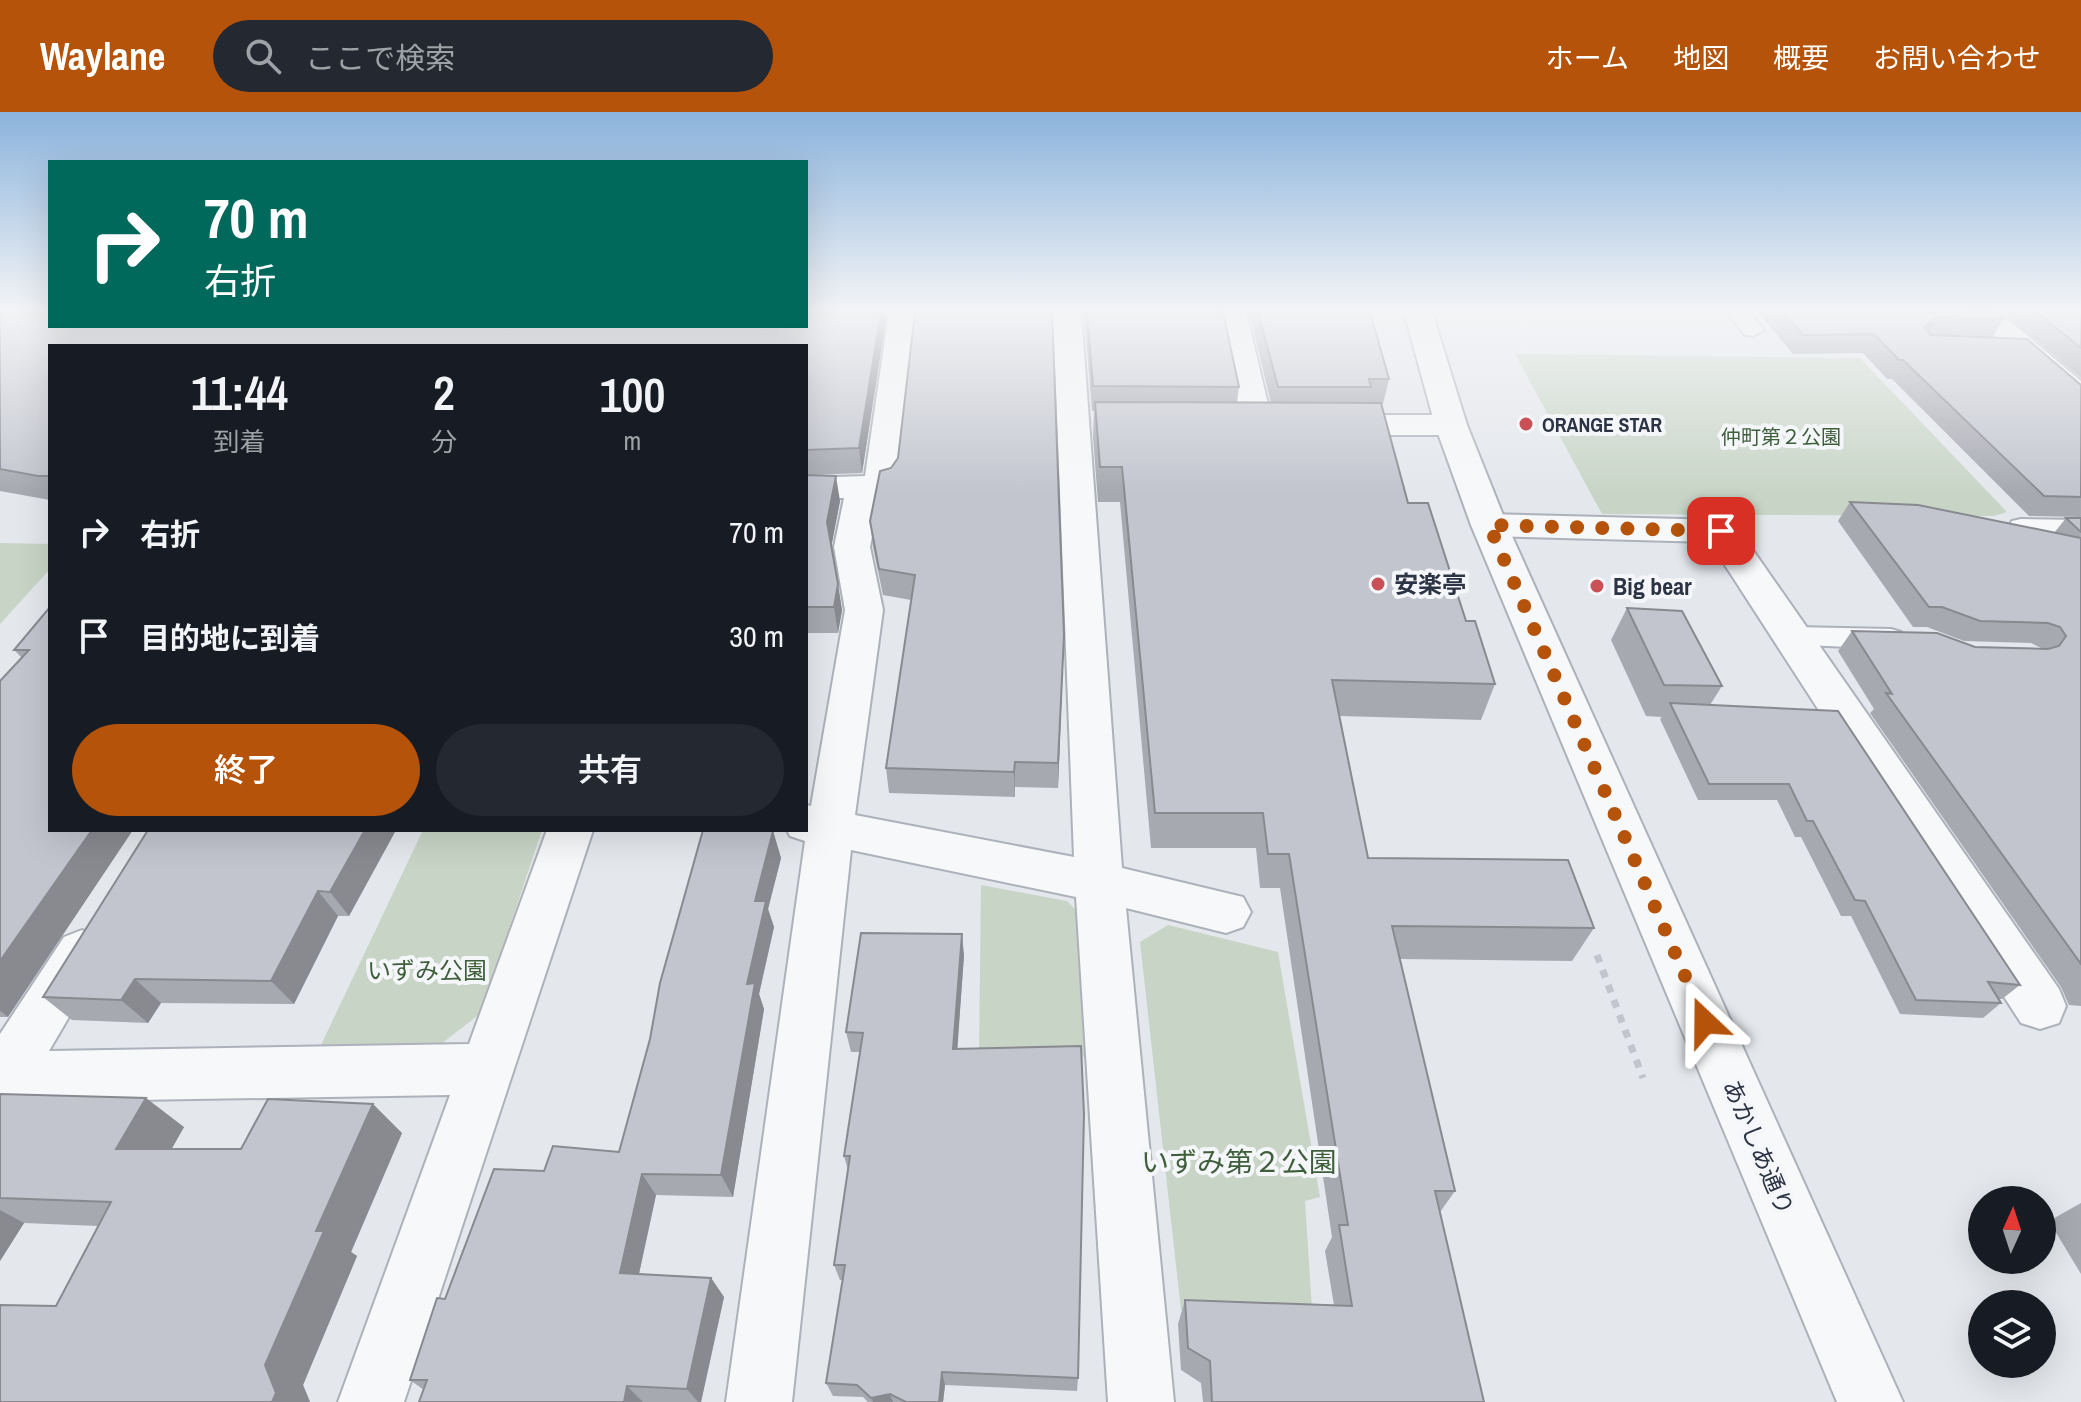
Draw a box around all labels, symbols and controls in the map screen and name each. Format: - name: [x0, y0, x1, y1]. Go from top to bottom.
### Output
- search box: [213, 20, 773, 92]
- text: Waylane: [40, 31, 165, 82]
- icon: search: [241, 34, 285, 78]
- text: ここで検索: [305, 38, 455, 78]
- text: ホーム: [1546, 39, 1629, 77]
- text: 地図: [1673, 39, 1729, 77]
- text: 概要: [1773, 39, 1829, 77]
- text: お問い合わせ: [1873, 39, 2041, 77]
- text: 70 m: [204, 180, 309, 255]
- icon: right: [72, 192, 176, 296]
- text: 右折: [204, 257, 276, 305]
- text: 11:44: [191, 360, 288, 425]
- text: 2: [433, 360, 455, 425]
- text: 100: [600, 362, 665, 427]
- place label: ORANGE STAR: [1542, 411, 1662, 438]
- marker: ORANGE STAR: [1517, 415, 1535, 433]
- text: m: [624, 423, 641, 458]
- park label: 仲町第２公園: [1721, 423, 1841, 450]
- text: 到着: [213, 424, 265, 459]
- text: 分: [431, 424, 457, 459]
- pin: [1687, 497, 1755, 565]
- icon: arrive: [1699, 509, 1743, 553]
- icon: right: [72, 510, 116, 554]
- text: 70 m: [729, 512, 784, 552]
- text: 右折: [140, 514, 200, 554]
- place label: 安楽亭: [1394, 568, 1466, 600]
- place label: Big bear: [1613, 570, 1692, 602]
- marker: 安楽亭: [1369, 575, 1387, 593]
- marker: Big bear: [1588, 577, 1606, 595]
- icon: arrive: [72, 614, 116, 658]
- text: 30 m: [729, 616, 784, 656]
- text: 目的地に到着: [140, 618, 320, 658]
- button: 終了: [72, 724, 420, 816]
- button: 共有: [436, 724, 784, 816]
- park label: いずみ公園: [367, 954, 487, 986]
- position arrow: [1663, 980, 1747, 1064]
- street label: あかしあ通り: [1716, 1074, 1802, 1220]
- park label: いずみ第２公園: [1141, 1143, 1337, 1181]
- north arrow: [1968, 1186, 2056, 1274]
- map controls: [1968, 1186, 2056, 1378]
- button: layers: [1968, 1290, 2056, 1378]

